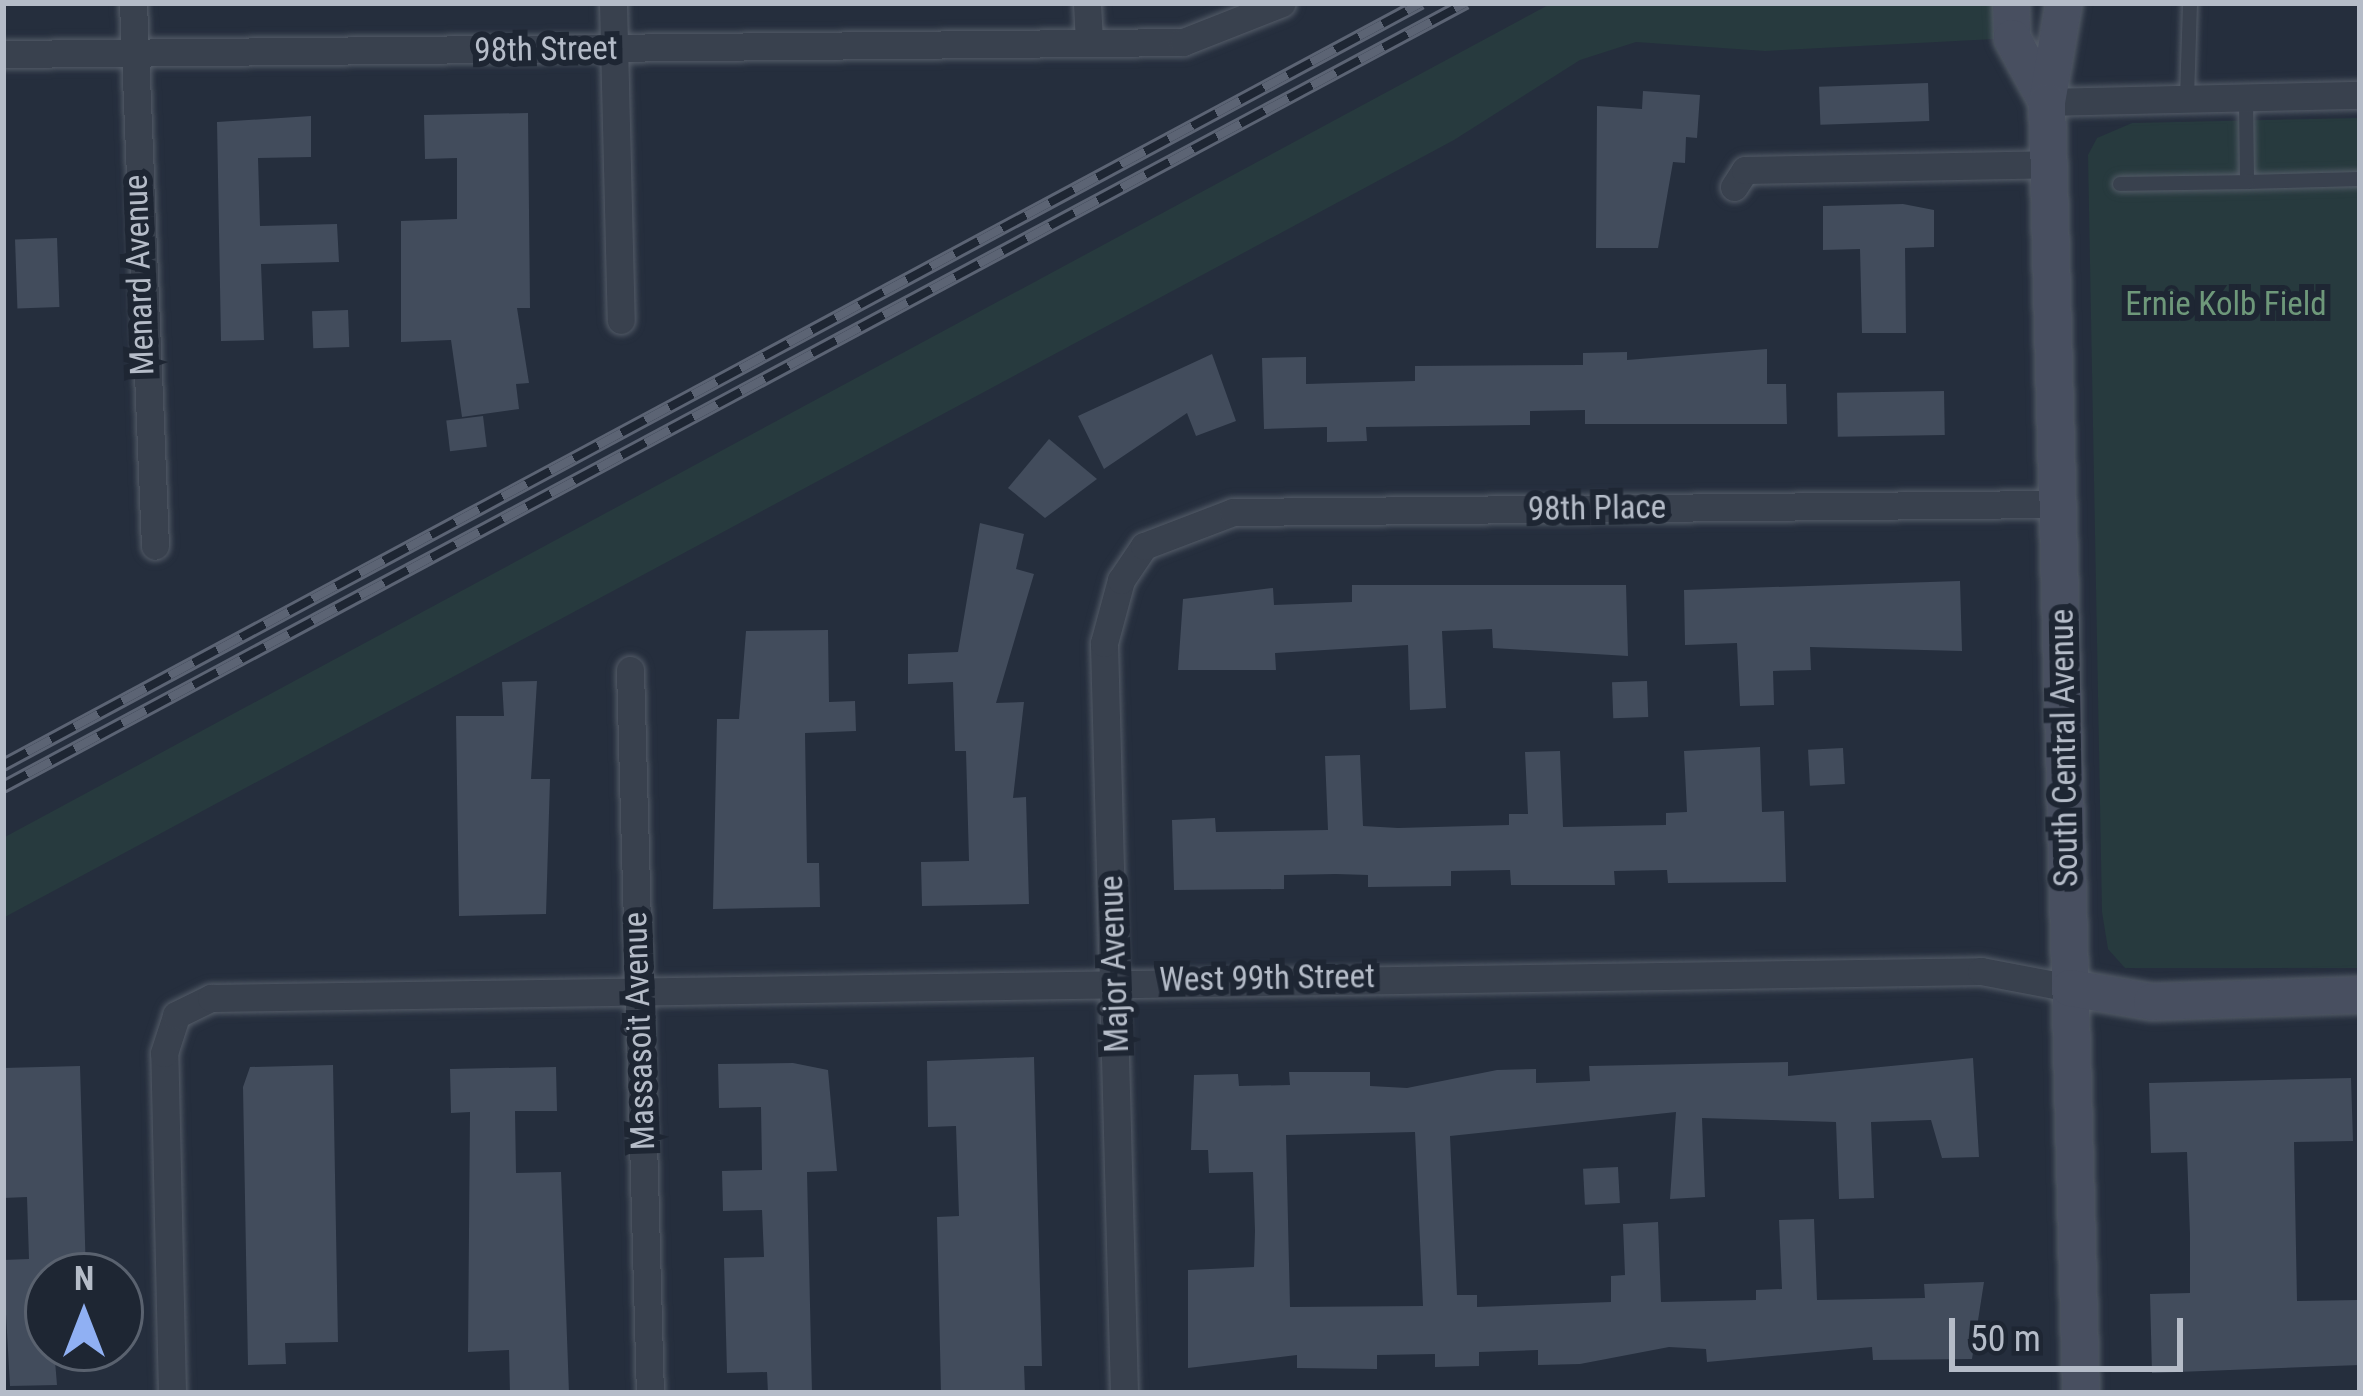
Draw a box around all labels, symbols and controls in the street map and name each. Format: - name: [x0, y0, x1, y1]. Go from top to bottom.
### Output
- street label: 98th Street: [474, 28, 618, 70]
- street label: Menard Avenue: [116, 174, 162, 376]
- park label: Ernie Kolb Field: [2125, 284, 2327, 324]
- street label: 98th Place: [1528, 487, 1666, 529]
- street label: South Central Avenue: [2042, 609, 2086, 887]
- street label: Major Avenue: [1091, 875, 1137, 1053]
- street label: Massasoit Avenue: [615, 911, 663, 1151]
- street label: West 99th Street: [1159, 956, 1375, 1000]
- north arrow: [24, 1252, 144, 1372]
- text: N: [74, 1259, 94, 1298]
- scale bar: [1955, 1294, 2189, 1368]
- text: 50 m: [1970, 1318, 2041, 1360]

